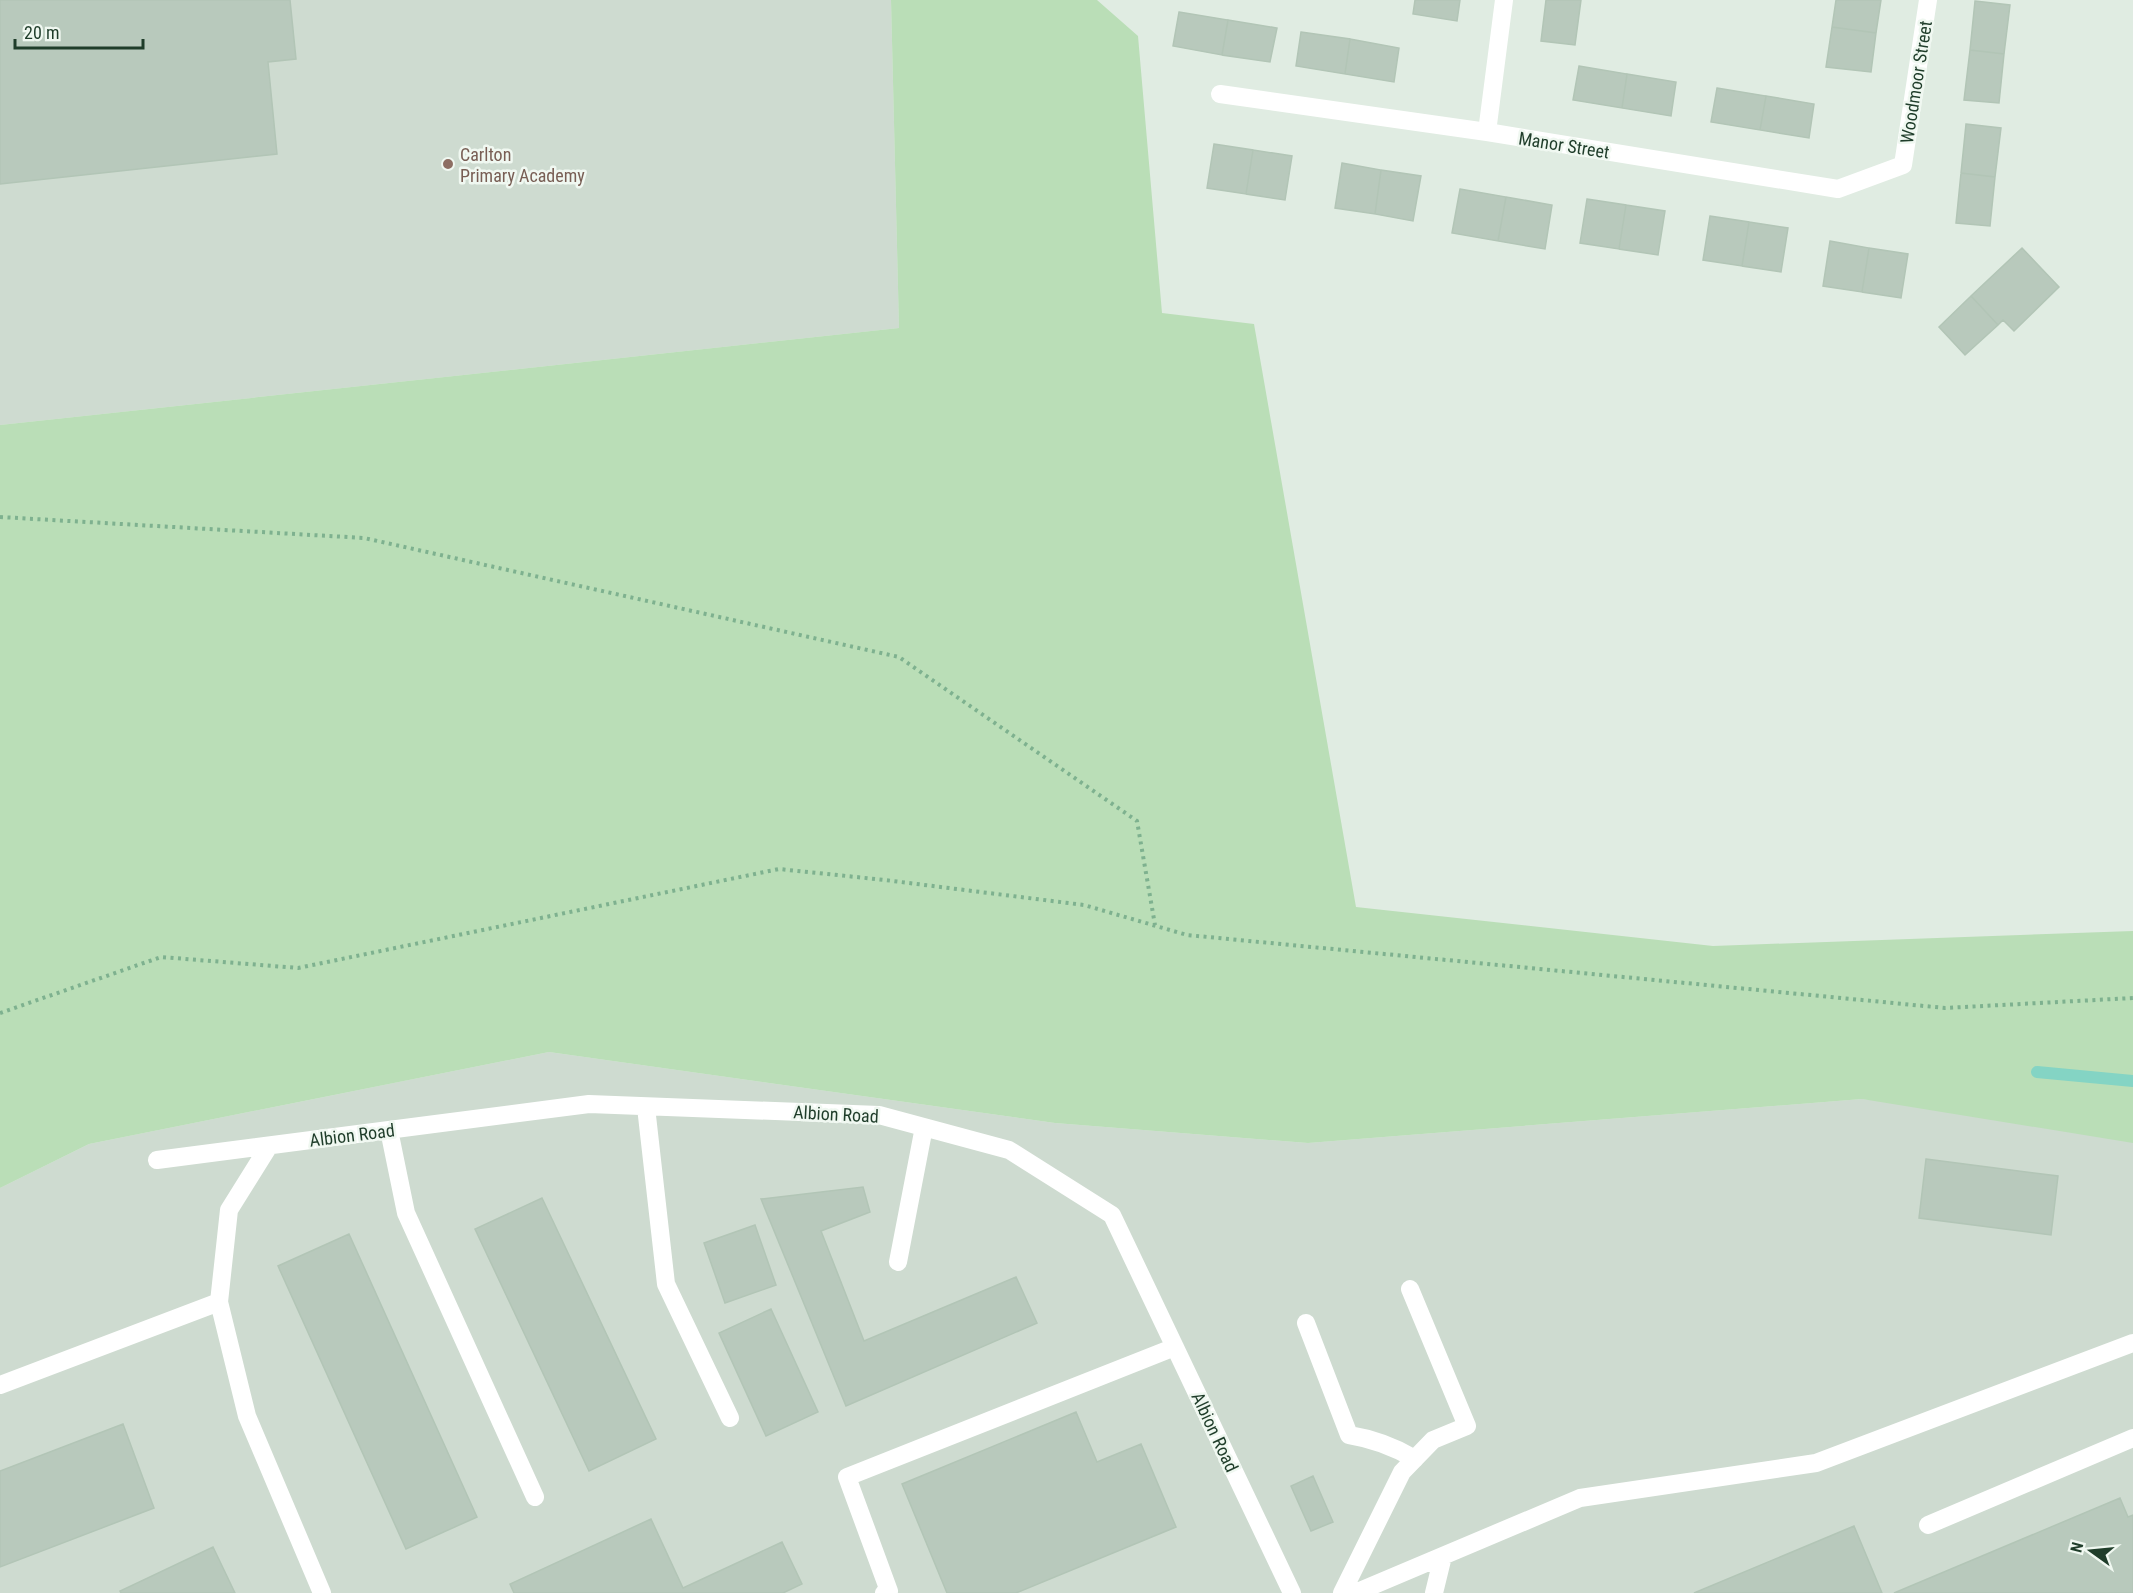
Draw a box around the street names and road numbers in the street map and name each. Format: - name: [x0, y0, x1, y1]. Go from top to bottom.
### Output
- street label: Woodmoor Street: [1896, 19, 1936, 145]
- street label: Manor Street: [1517, 127, 1611, 163]
- street label: Albion Road: [793, 1101, 879, 1127]
- street label: Albion Road: [308, 1119, 396, 1151]
- street label: Albion Road: [1187, 1389, 1243, 1475]

